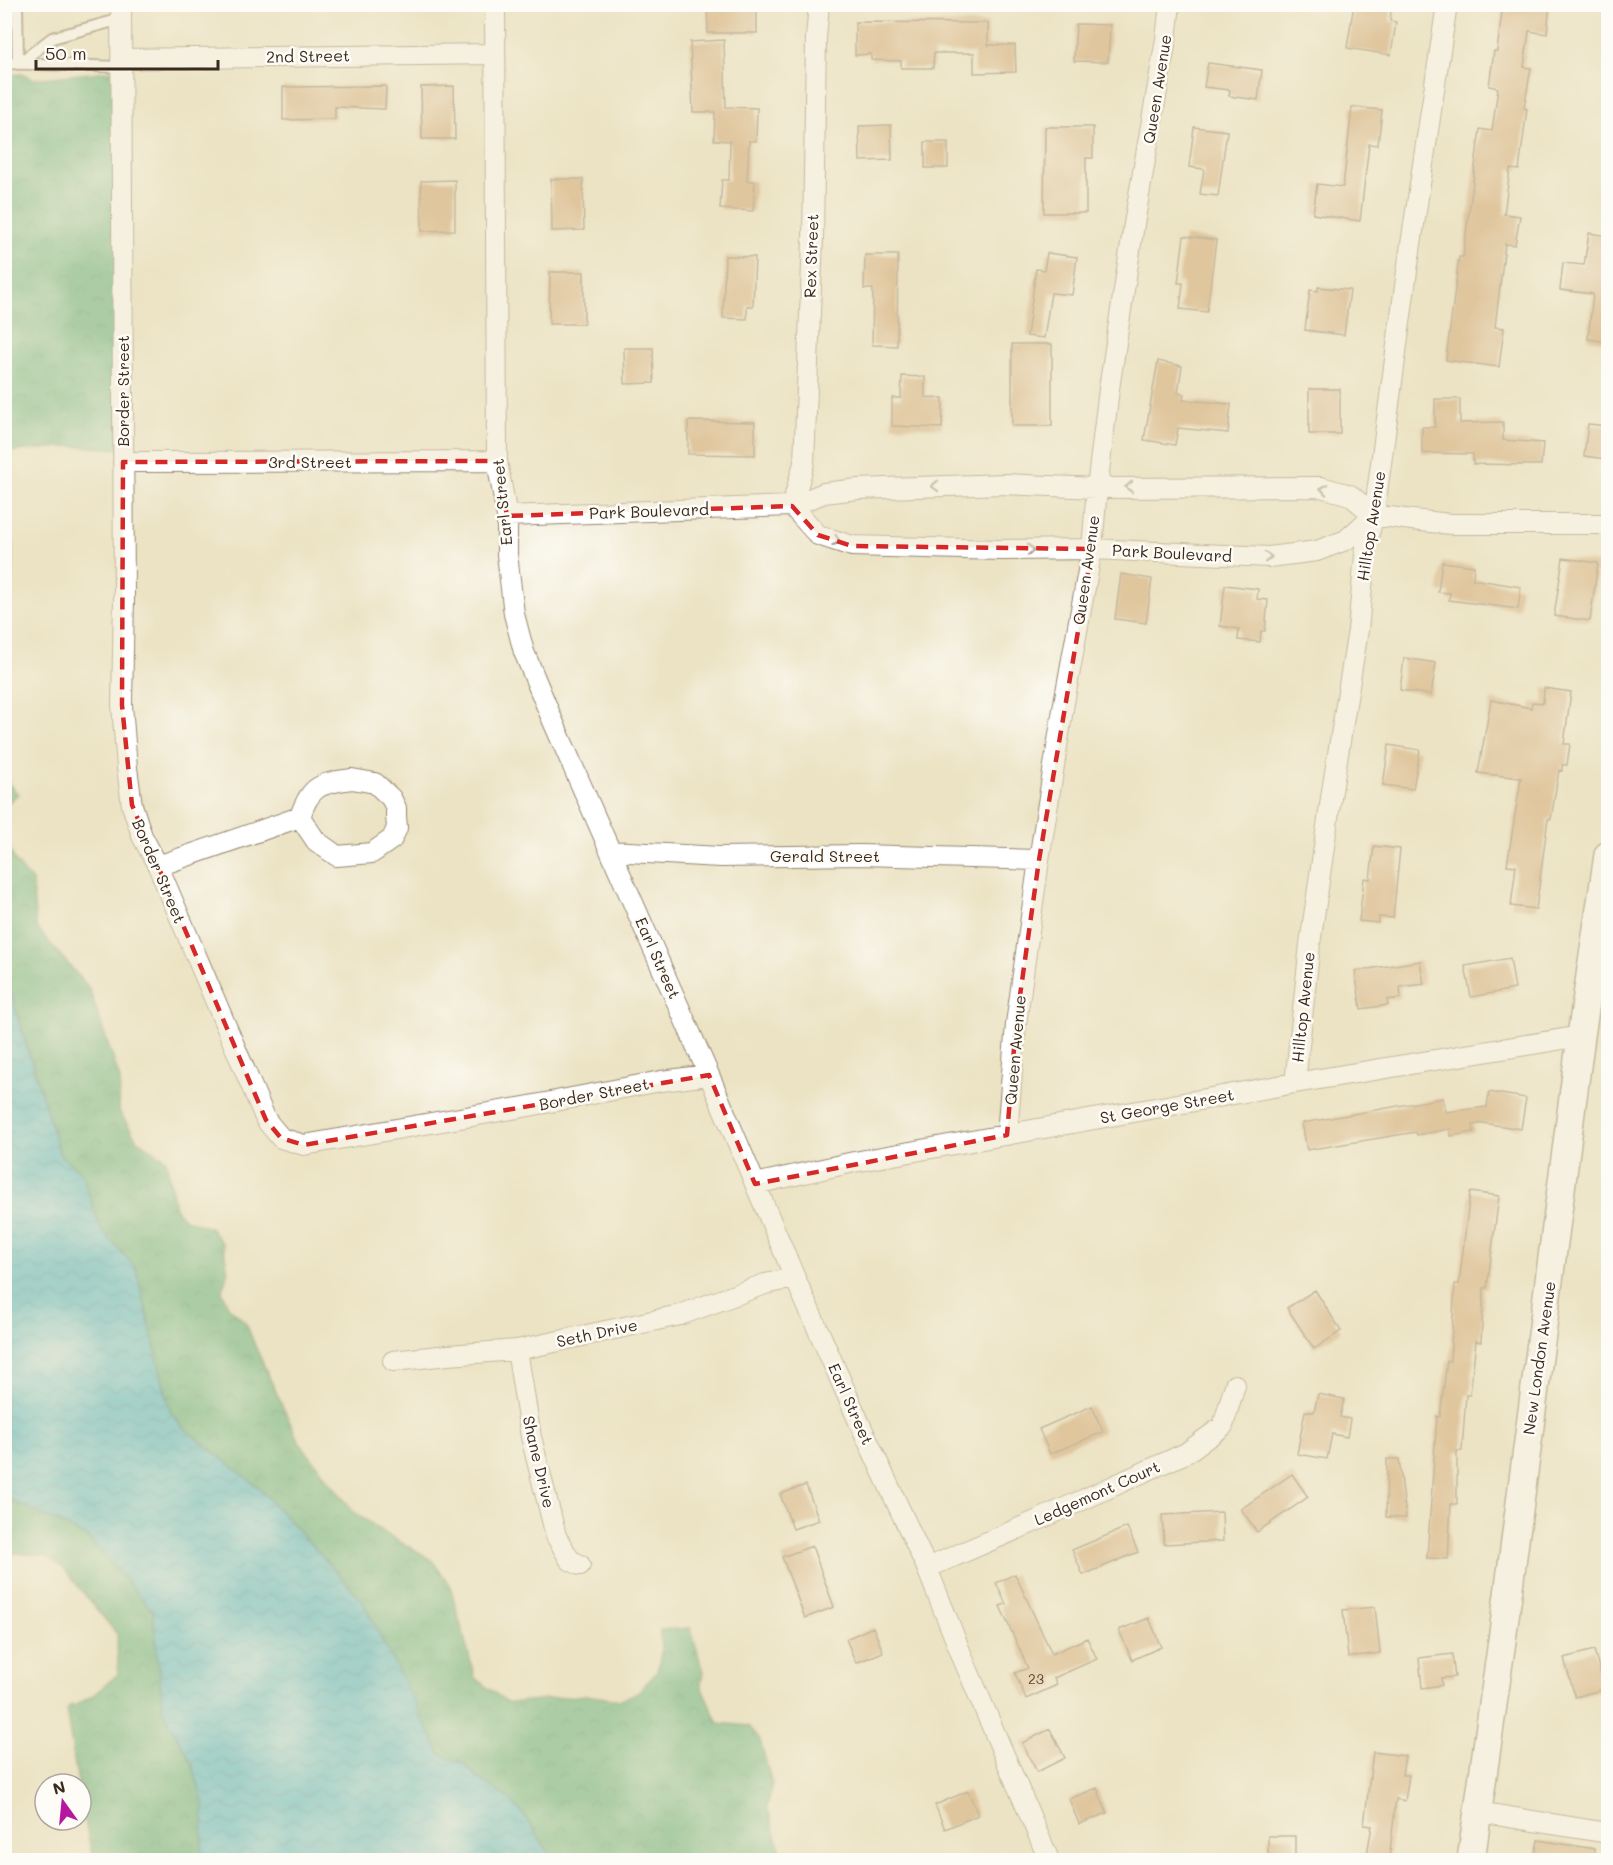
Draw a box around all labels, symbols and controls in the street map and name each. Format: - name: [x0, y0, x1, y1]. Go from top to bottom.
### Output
- scale bar: [36, 33, 218, 71]
- street label: Queen Avenue: [1137, 33, 1176, 145]
- text: 50 m: [45, 41, 87, 65]
- street label: 2nd Street: [266, 44, 350, 67]
- street label: Rex Street: [799, 213, 822, 299]
- street label: Border Street: [112, 335, 133, 447]
- street label: 3rd Street: [268, 451, 352, 472]
- street label: Earl Street: [487, 458, 517, 547]
- street label: Hilltop Avenue: [1351, 469, 1390, 582]
- one-way arrow: [930, 480, 939, 493]
- one-way arrow: [1125, 481, 1134, 493]
- one-way arrow: [1320, 483, 1329, 495]
- street label: Park Boulevard: [589, 498, 709, 523]
- street label: Queen Avenue: [1067, 514, 1104, 626]
- one-way arrow: [831, 534, 842, 546]
- street label: Park Boulevard: [1112, 539, 1233, 566]
- one-way arrow: [1026, 544, 1035, 556]
- one-way arrow: [1263, 550, 1272, 563]
- street label: Border Street: [128, 815, 191, 926]
- street label: Gerald Street: [770, 845, 880, 866]
- street label: Earl Street: [631, 914, 686, 1002]
- street label: Hilltop Avenue: [1286, 951, 1319, 1063]
- street label: Queen Avenue: [999, 994, 1030, 1106]
- street label: Border Street: [537, 1073, 651, 1114]
- street label: St George Street: [1098, 1083, 1236, 1128]
- street label: New London Avenue: [1517, 1280, 1560, 1436]
- street label: Seth Drive: [554, 1314, 639, 1351]
- street label: Earl Street: [824, 1360, 879, 1448]
- street label: Shane Drive: [519, 1414, 560, 1510]
- street label: Ledgemont Court: [1031, 1455, 1163, 1530]
- house number: 23: [1028, 1669, 1044, 1688]
- north arrow: [33, 1772, 93, 1832]
- text: N: [50, 1775, 68, 1799]

